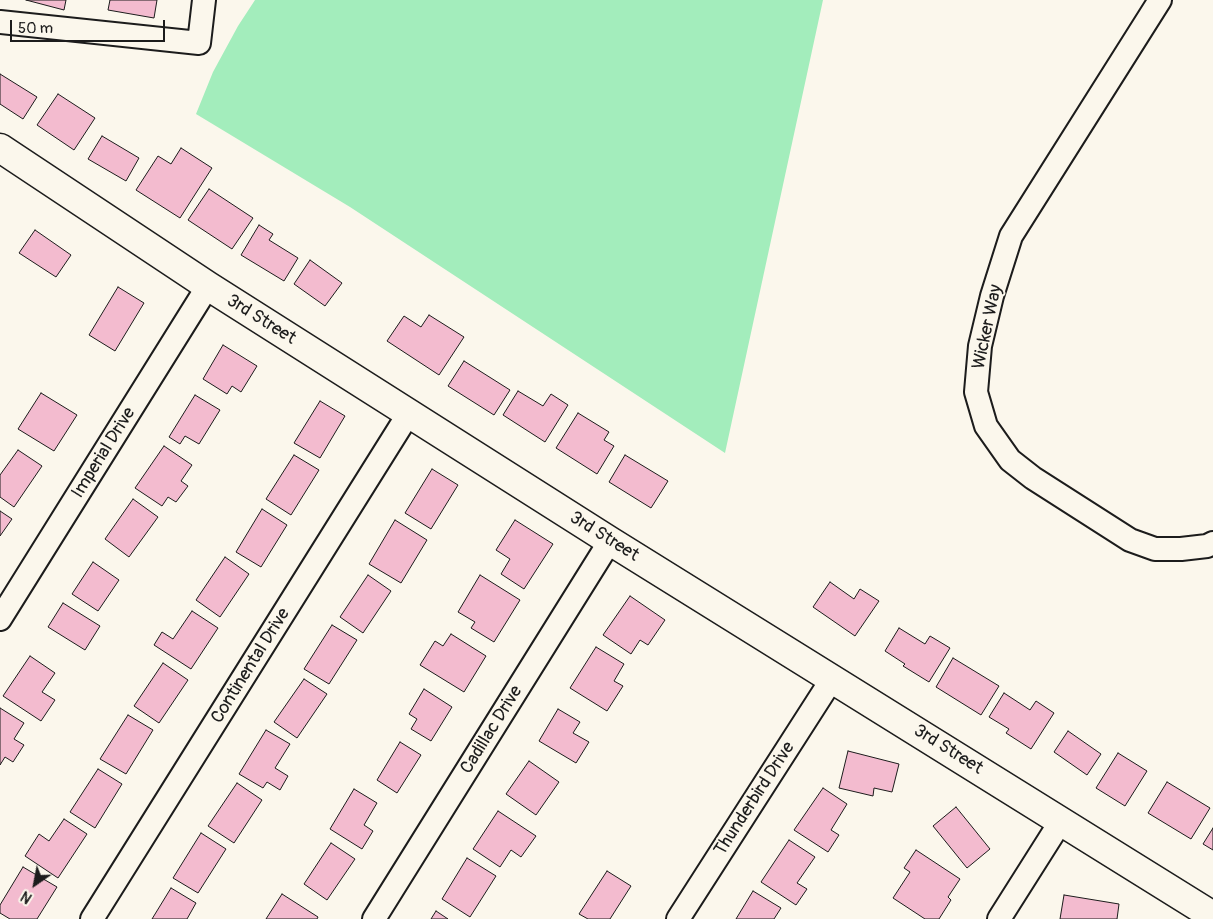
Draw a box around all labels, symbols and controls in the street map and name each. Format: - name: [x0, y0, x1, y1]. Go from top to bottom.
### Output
- scale bar: [12, 10, 168, 42]
- text: 50 m: [18, 19, 53, 38]
- street label: Wicker Way: [969, 283, 1007, 371]
- street label: 3rd Street: [222, 290, 300, 350]
- street label: Imperial Drive: [68, 404, 140, 502]
- street label: 3rd Street: [565, 507, 643, 567]
- street label: Continental Drive: [207, 604, 295, 728]
- street label: Cadillac Drive: [456, 682, 528, 778]
- street label: 3rd Street: [909, 720, 987, 780]
- street label: Thunderbird Drive: [710, 738, 800, 860]
- north arrow: [10, 859, 60, 909]
- text: N: [18, 887, 35, 907]

